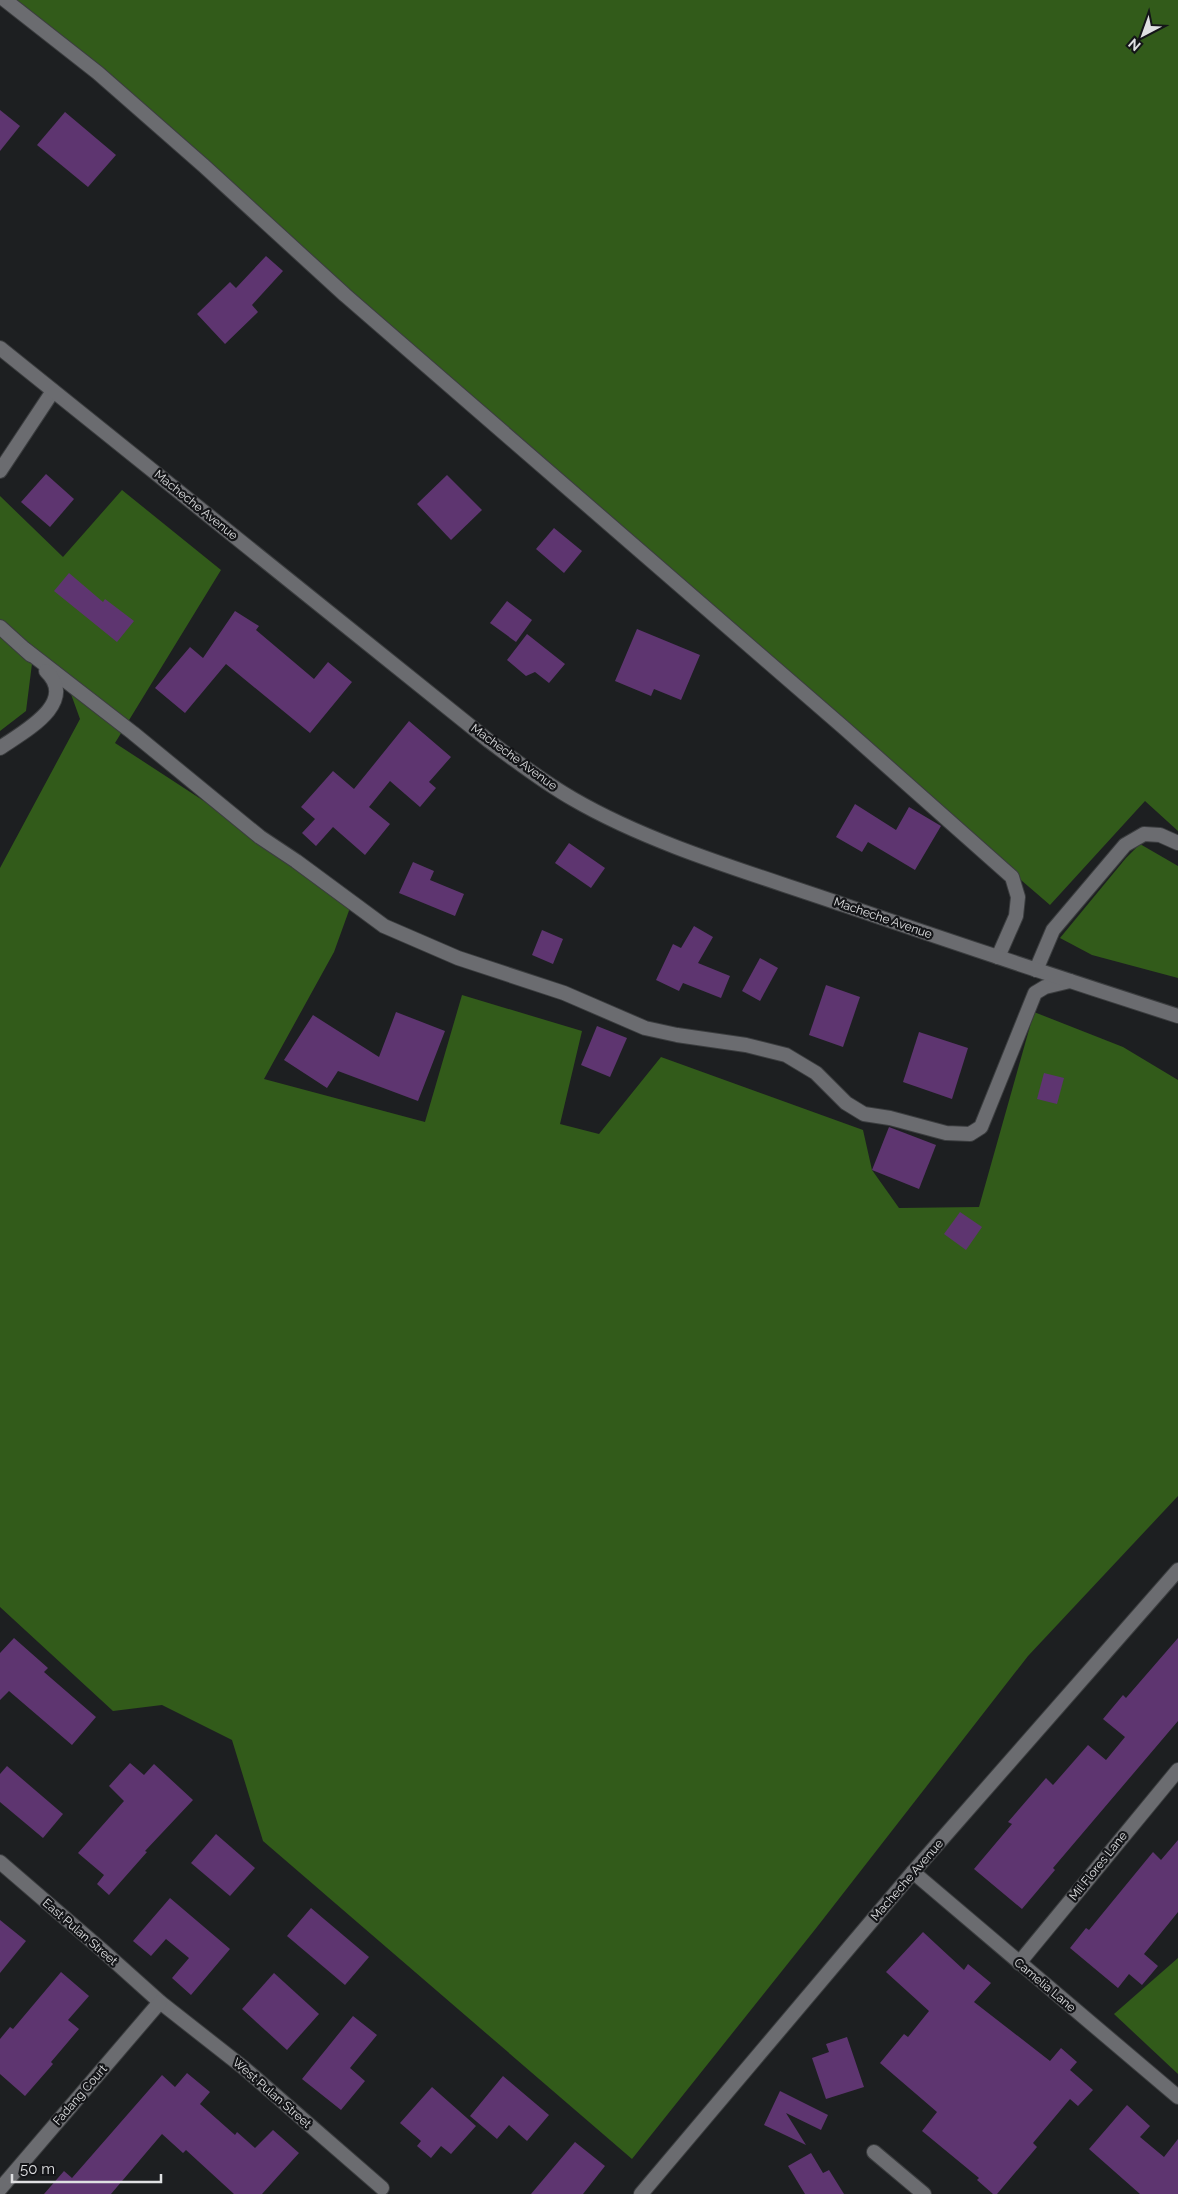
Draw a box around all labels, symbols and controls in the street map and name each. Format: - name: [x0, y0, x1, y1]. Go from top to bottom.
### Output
- north arrow: [1118, 10, 1168, 60]
- text: N: [1125, 35, 1144, 54]
- street label: Macheche Avenue: [152, 467, 240, 543]
- street label: Macheche Avenue: [468, 721, 560, 793]
- street label: Macheche Avenue: [832, 895, 934, 941]
- street label: Mil Flores Lane: [1066, 1829, 1130, 1903]
- street label: Macheche Avenue: [868, 1837, 946, 1923]
- street label: East Pulan Street: [40, 1896, 120, 1968]
- street label: Camelia Lane: [1011, 1955, 1079, 2015]
- street label: West Pulan Street: [230, 2055, 314, 2131]
- street label: Fadang Court: [50, 2062, 110, 2128]
- scale bar: [12, 2152, 161, 2184]
- text: 50 m: [20, 2160, 55, 2178]

